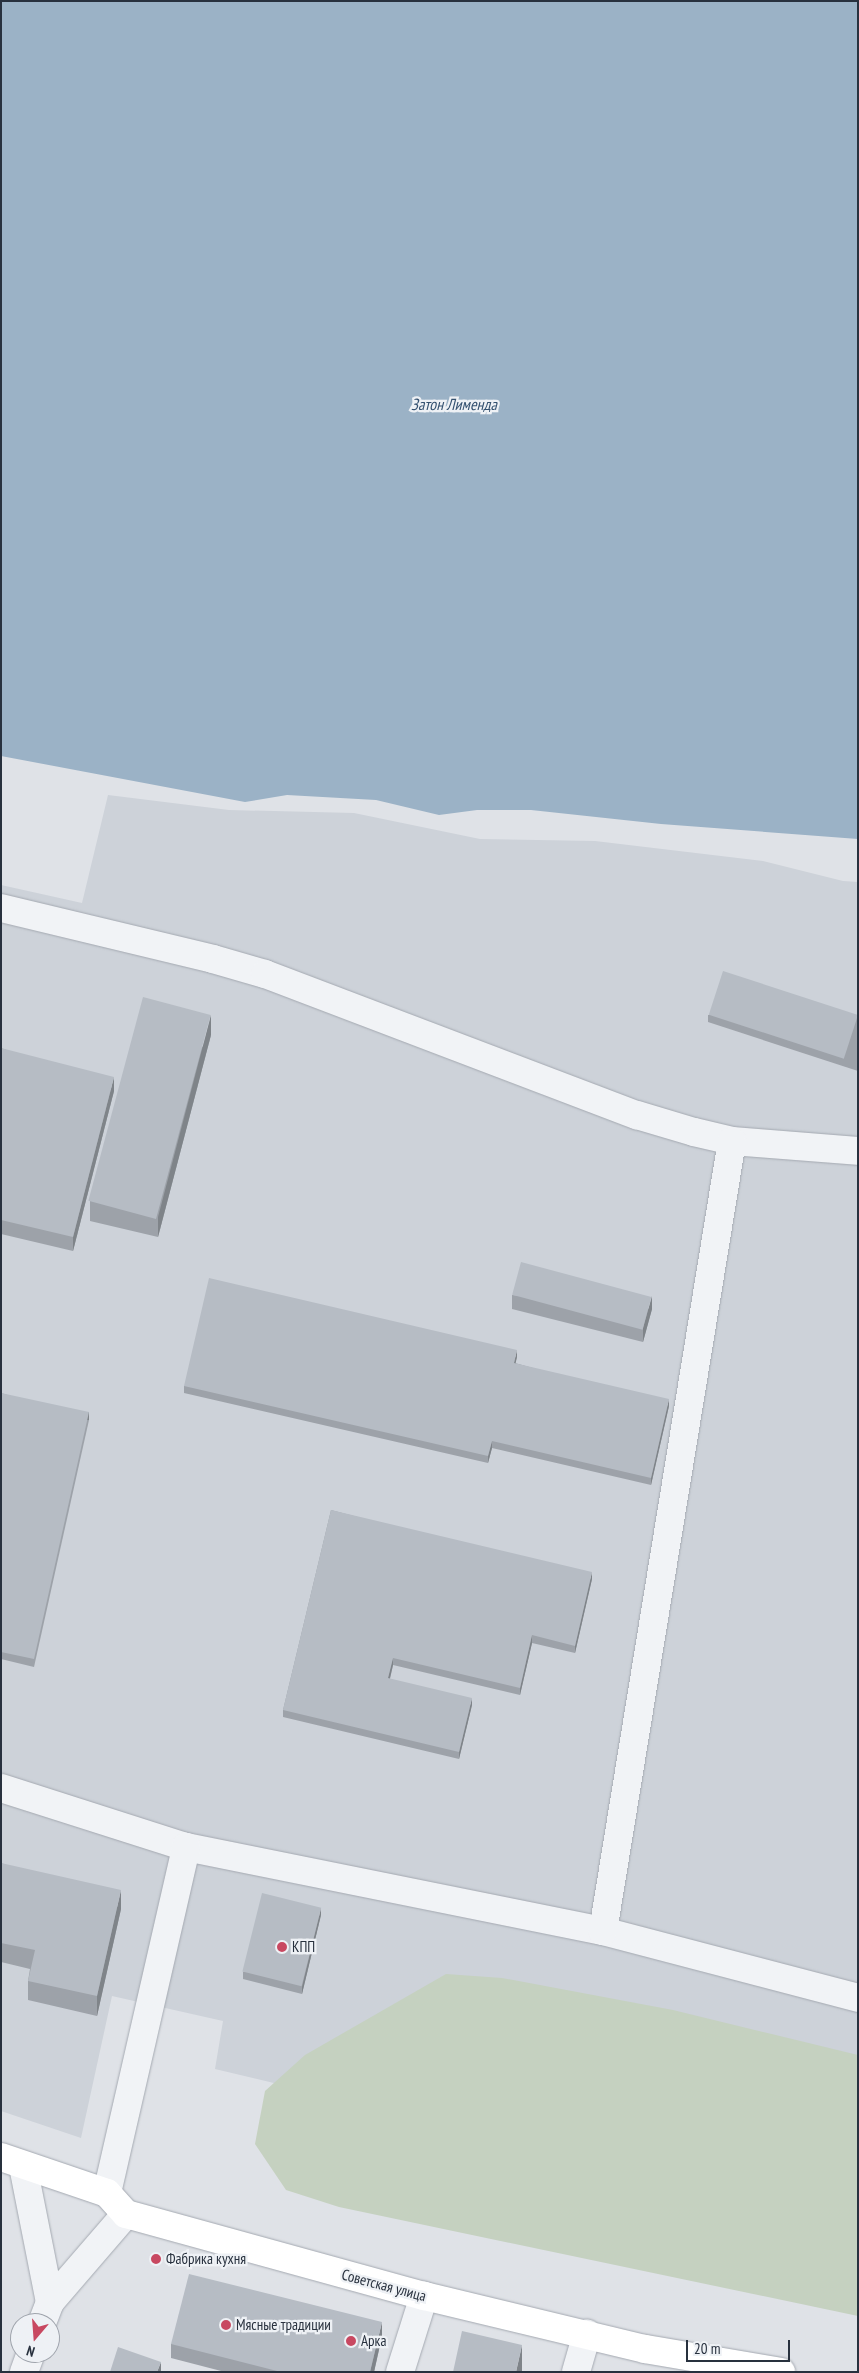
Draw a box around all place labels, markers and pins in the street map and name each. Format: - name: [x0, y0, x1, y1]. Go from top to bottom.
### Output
- place label: КПП: [292, 1938, 315, 1956]
- marker: КПП: [276, 1941, 288, 1953]
- place label: Фабрика кухня: [166, 2250, 246, 2268]
- marker: Фабрика кухня: [150, 2253, 162, 2265]
- place label: Мясные традиции: [236, 2316, 331, 2334]
- marker: Мясные традиции: [220, 2319, 232, 2331]
- place label: Арка: [361, 2332, 386, 2350]
- marker: Арка: [345, 2335, 357, 2347]

